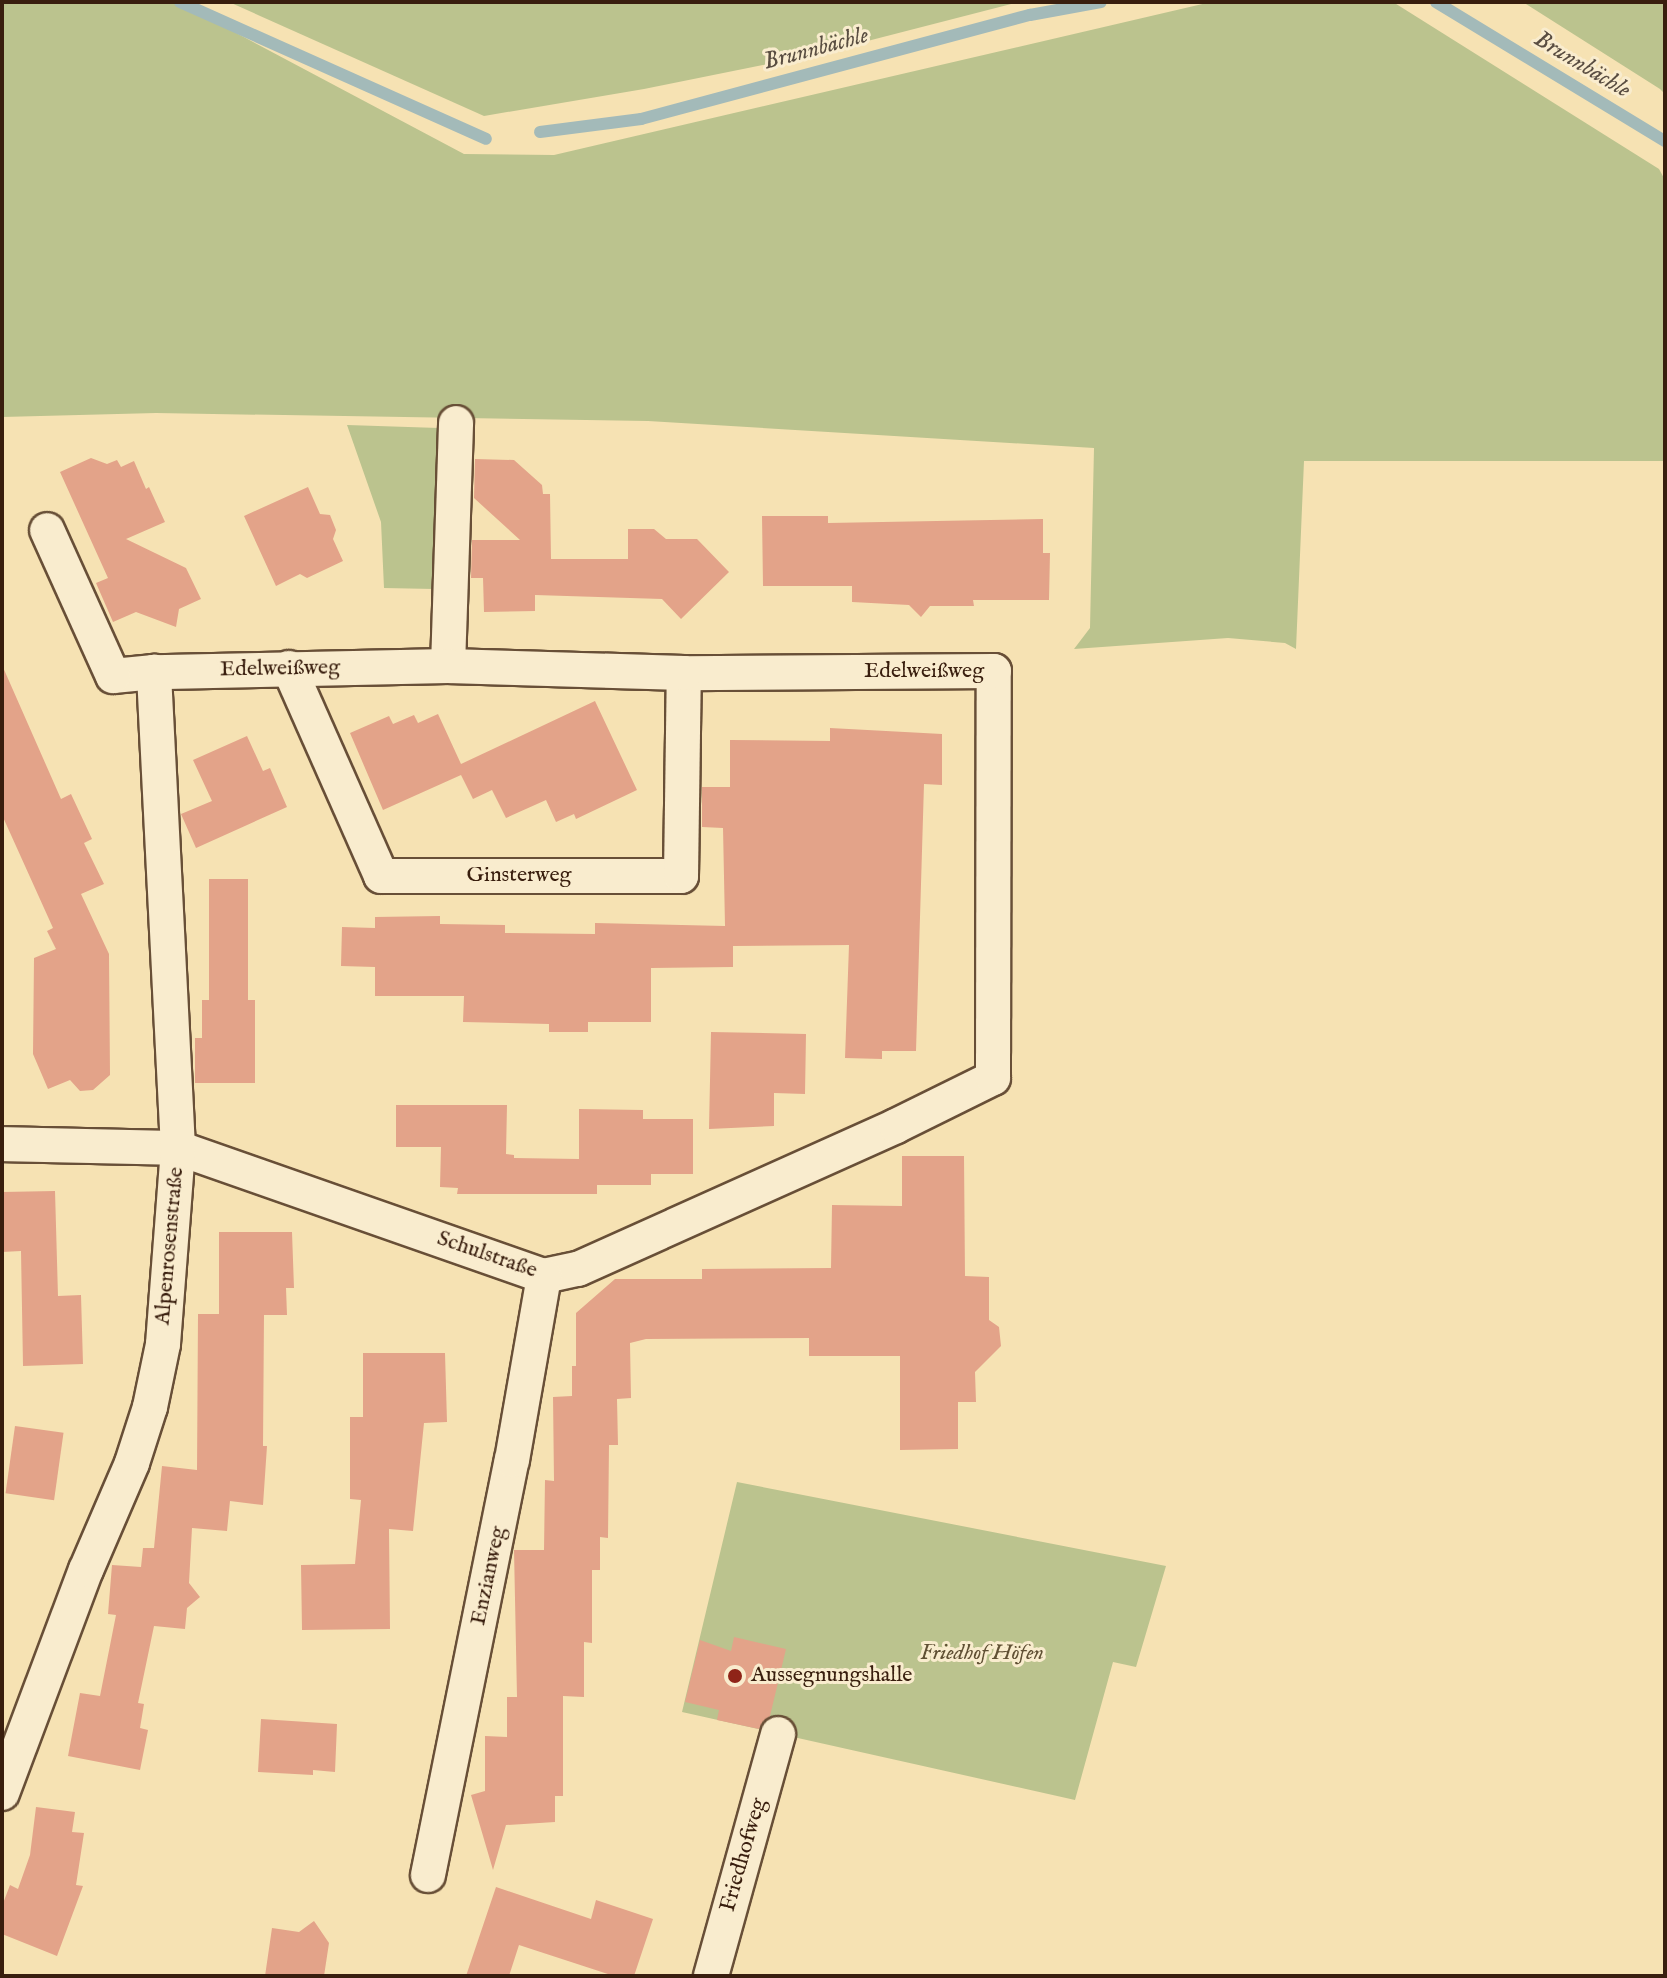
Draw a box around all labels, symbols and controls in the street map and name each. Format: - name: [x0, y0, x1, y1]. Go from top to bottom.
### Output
- water label: Brunnbächle: [760, 21, 872, 77]
- water label: Brunnbächle: [1529, 25, 1635, 105]
- street label: Edelweißweg: [220, 655, 340, 683]
- street label: Edelweißweg: [864, 659, 984, 685]
- street label: Ginsterweg: [467, 863, 571, 889]
- street label: Alpenrosenstraße: [150, 1166, 190, 1326]
- street label: Schulstraße: [434, 1226, 540, 1284]
- street label: Enzianweg: [466, 1524, 512, 1628]
- park label: Friedhof Höfen: [920, 1641, 1044, 1667]
- place label: Aussegnungshalle: [751, 1663, 912, 1689]
- marker: Aussegnungshalle: [726, 1667, 744, 1685]
- street label: Friedhofweg: [715, 1795, 773, 1915]

